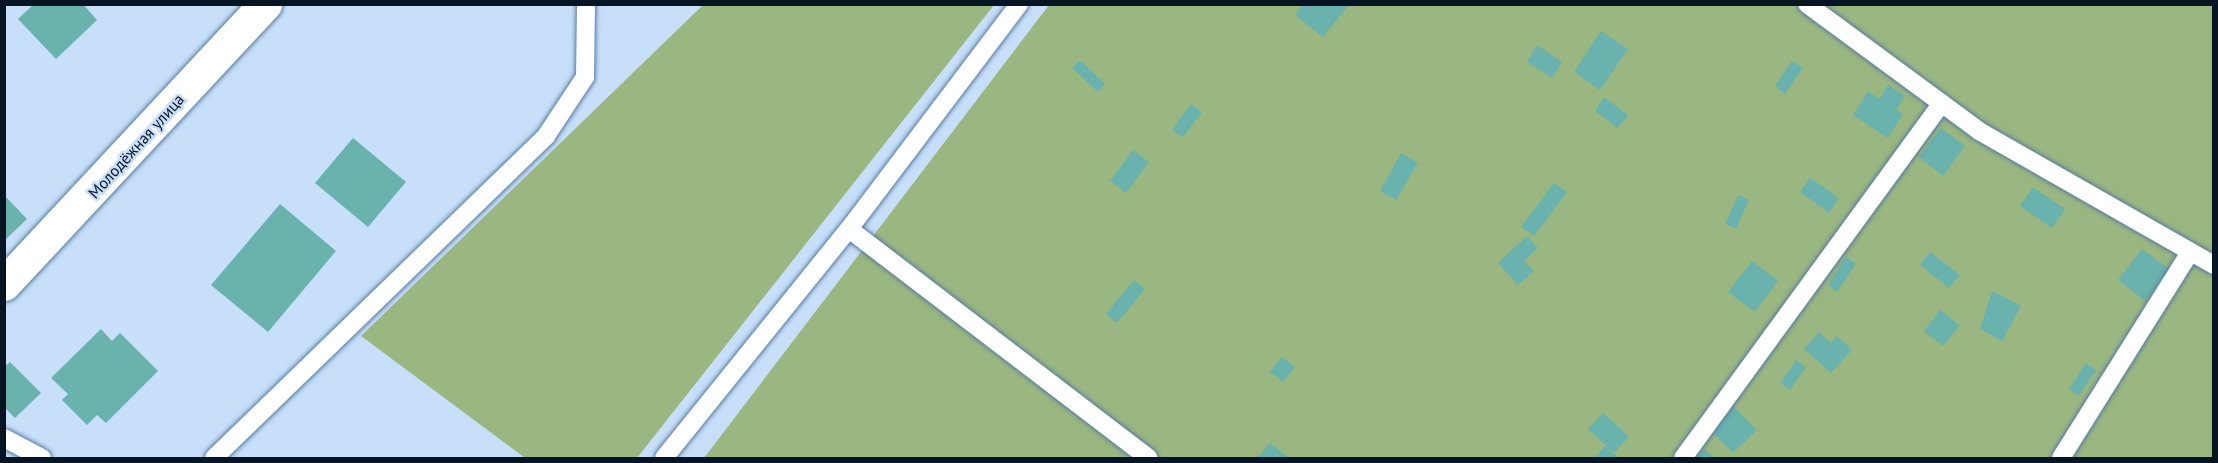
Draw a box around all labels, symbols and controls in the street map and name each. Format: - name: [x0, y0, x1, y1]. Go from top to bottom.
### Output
- street label: Молодёжная улица: [84, 90, 188, 202]

